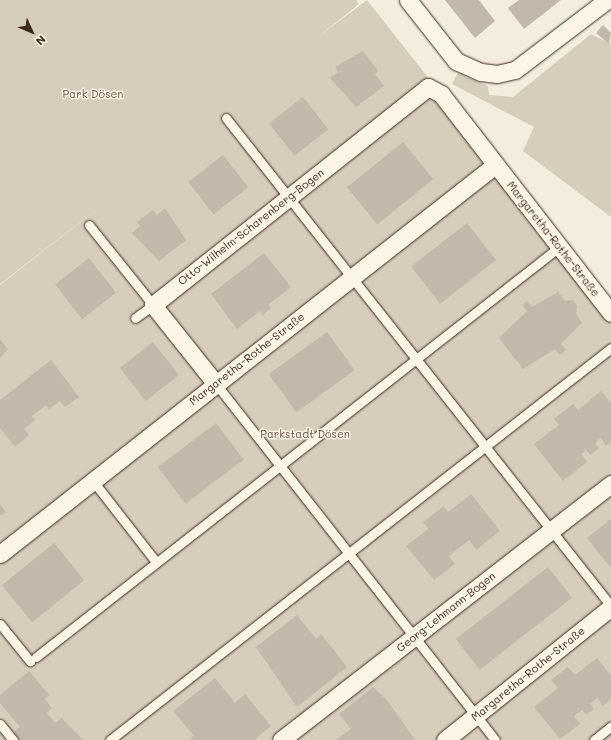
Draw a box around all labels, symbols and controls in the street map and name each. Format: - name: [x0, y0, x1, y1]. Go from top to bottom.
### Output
- north arrow: [12, 12, 52, 52]
- text: N: [33, 32, 49, 49]
- park label: Park Dösen: [63, 87, 123, 101]
- street label: Otto-Wilhelm-Scharenberg-Bogen: [175, 166, 327, 288]
- street label: Margaretha-Rothe-Straße: [504, 179, 602, 299]
- street label: Margaretha-Rothe-Straße: [187, 310, 307, 408]
- park label: Parkstadt Dösen: [260, 427, 350, 441]
- street label: Georg-Lehmann-Bogen: [394, 569, 498, 655]
- street label: Margaretha-Rothe-Straße: [468, 624, 588, 724]

